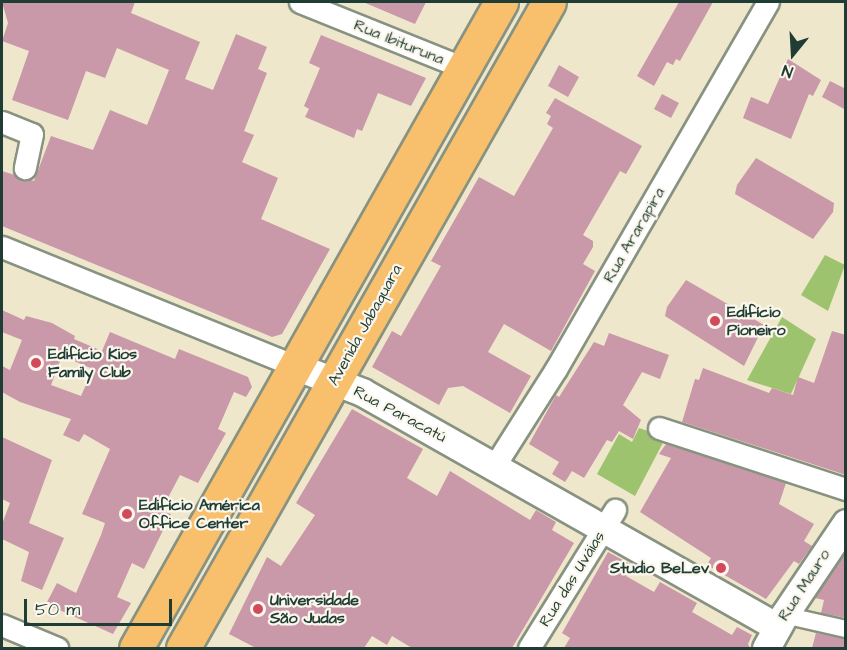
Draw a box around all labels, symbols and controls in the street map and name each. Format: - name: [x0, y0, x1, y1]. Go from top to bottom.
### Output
- street label: Rua Ibituruna: [351, 15, 447, 69]
- north arrow: [763, 24, 823, 84]
- text: N: [779, 59, 796, 83]
- street label: Rua Ararapira: [599, 184, 669, 286]
- street label: Avenida Jabaquara: [324, 261, 406, 389]
- place label: Edifício Pioneiro: [727, 302, 786, 340]
- marker: Edifício Pioneiro: [708, 314, 722, 328]
- place label: Edifício Kios Family Club: [48, 344, 137, 382]
- marker: Edifício Kios Family Club: [29, 356, 43, 370]
- street label: Rua Paracatú: [350, 382, 450, 446]
- place label: Edifício América Office Center: [139, 495, 260, 533]
- marker: Edifício América Office Center: [120, 507, 134, 521]
- street label: Rua das Uváias: [535, 528, 609, 630]
- street label: Rua Mauro: [774, 546, 834, 624]
- place label: Studio BeLev: [610, 558, 709, 578]
- marker: Studio BeLev: [714, 561, 728, 575]
- scale bar: [27, 587, 176, 625]
- place label: Universidade São Judas: [270, 590, 359, 628]
- text: 50 m: [35, 597, 80, 622]
- marker: Universidade São Judas: [251, 602, 265, 616]

